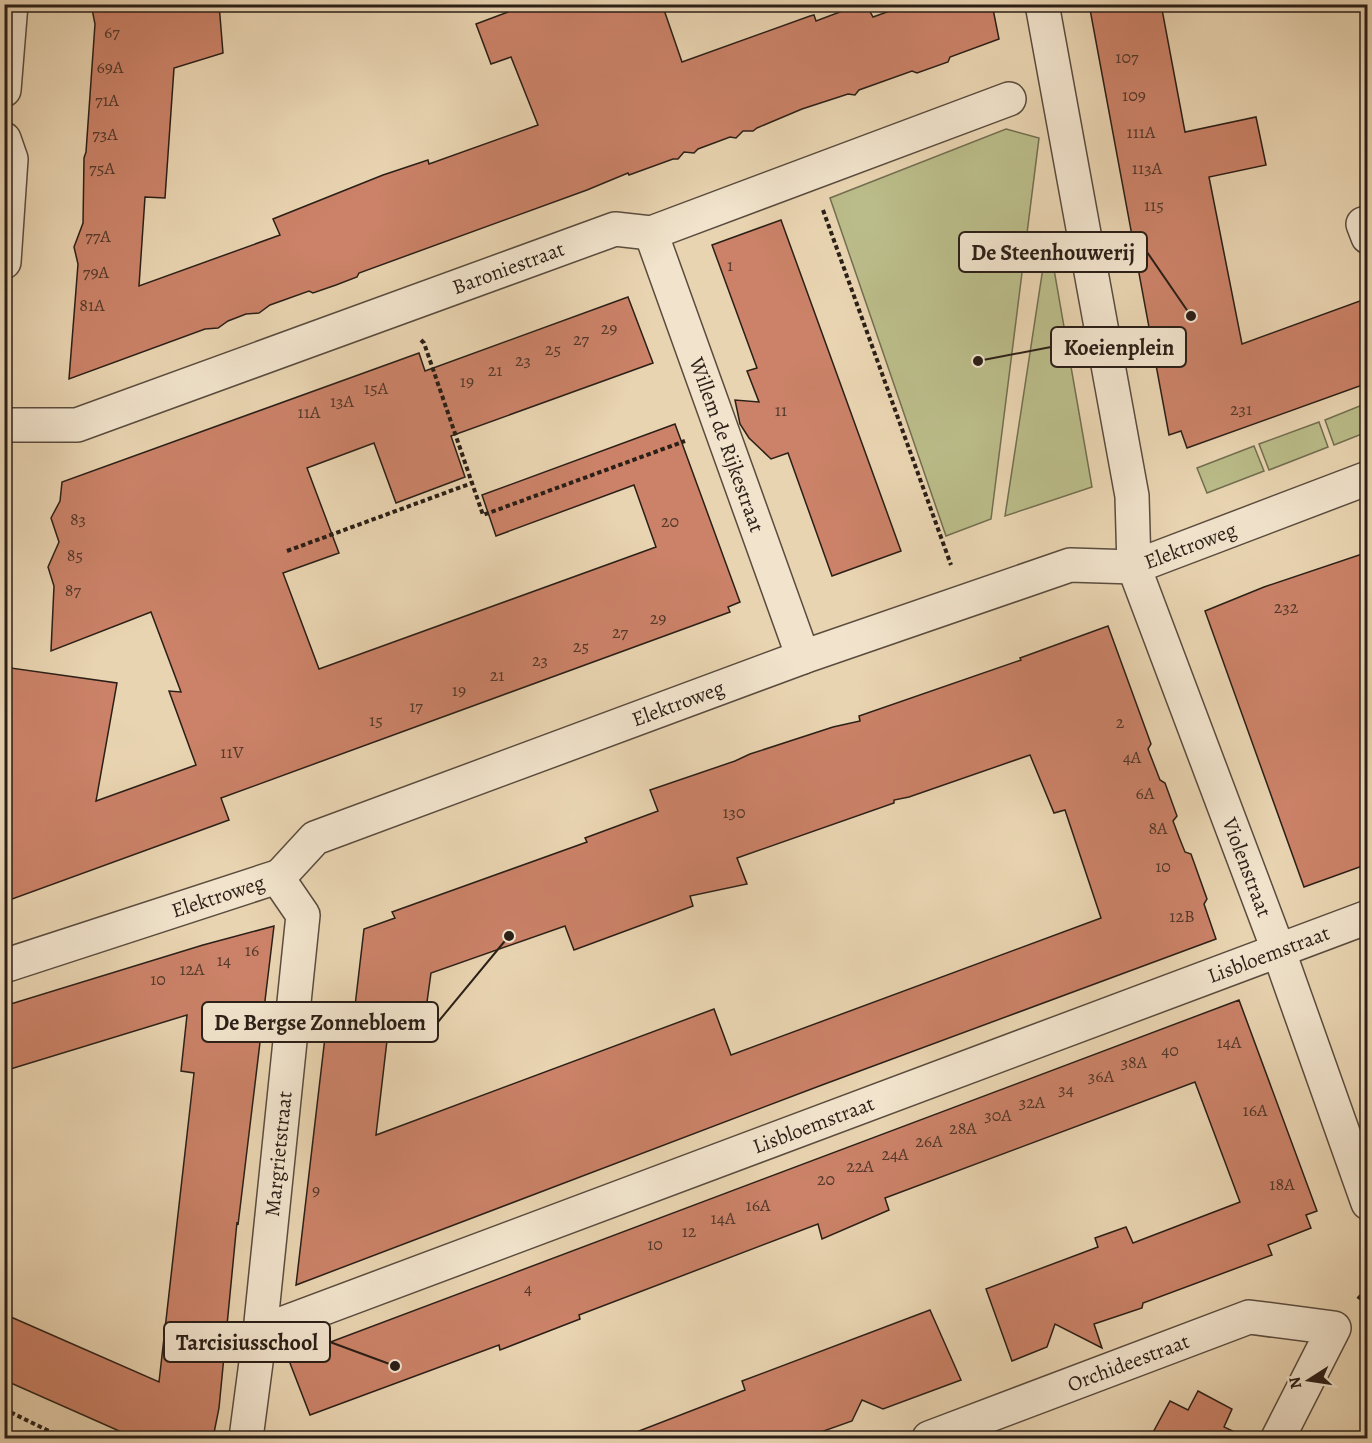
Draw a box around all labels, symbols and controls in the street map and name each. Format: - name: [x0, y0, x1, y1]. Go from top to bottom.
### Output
- house number: 67: [104, 20, 120, 44]
- house number: 107: [1115, 45, 1139, 69]
- house number: 69A: [96, 55, 124, 79]
- house number: 109: [1122, 83, 1146, 107]
- house number: 71A: [95, 88, 120, 112]
- house number: 111A: [1127, 120, 1156, 144]
- house number: 73A: [92, 122, 118, 146]
- house number: 75A: [89, 156, 115, 180]
- house number: 113A: [1132, 156, 1163, 180]
- house number: 115: [1144, 193, 1164, 217]
- house number: 77A: [85, 224, 111, 248]
- callout: De Steenhouwerij: [959, 232, 1147, 272]
- street label: Baroniestraat: [448, 235, 568, 301]
- text: De Steenhouwerij: [971, 238, 1135, 268]
- house number: 1: [727, 253, 733, 277]
- house number: 79A: [83, 260, 110, 284]
- house number: 81A: [79, 293, 105, 317]
- house number: 29: [601, 316, 617, 340]
- house number: 27: [573, 327, 589, 351]
- callout: Koeienplein: [1051, 327, 1186, 367]
- text: Koeienplein: [1064, 333, 1174, 363]
- house number: 25: [545, 337, 561, 361]
- house number: 23: [515, 348, 531, 372]
- street label: Willem de Rijkestraat: [682, 353, 771, 536]
- house number: 21: [488, 358, 502, 382]
- house number: 19: [460, 369, 474, 393]
- house number: 15A: [364, 376, 389, 400]
- house number: 13A: [330, 389, 355, 413]
- house number: 231: [1230, 397, 1252, 421]
- house number: 11: [775, 398, 787, 422]
- house number: 11A: [298, 400, 321, 424]
- house number: 83: [70, 507, 86, 531]
- house number: 20: [661, 509, 679, 533]
- street label: Elektroweg: [1140, 515, 1241, 576]
- house number: 85: [67, 543, 83, 567]
- house number: 87: [65, 578, 82, 602]
- house number: 232: [1274, 595, 1299, 619]
- house number: 29: [650, 606, 666, 630]
- house number: 27: [612, 620, 628, 644]
- house number: 25: [573, 634, 589, 658]
- house number: 23: [532, 648, 548, 672]
- house number: 21: [490, 663, 504, 687]
- street label: Elektroweg: [628, 673, 728, 733]
- house number: 19: [452, 678, 466, 702]
- house number: 17: [409, 694, 423, 718]
- house number: 15: [369, 708, 383, 732]
- house number: 2: [1116, 710, 1125, 734]
- house number: 11V: [220, 740, 244, 764]
- house number: 4A: [1123, 745, 1142, 769]
- house number: 6A: [1136, 781, 1155, 805]
- house number: 130: [722, 800, 746, 824]
- street label: Violenstraat: [1215, 813, 1279, 921]
- house number: 8A: [1148, 816, 1168, 840]
- house number: 10: [1155, 854, 1171, 878]
- street label: Elektroweg: [168, 868, 269, 925]
- house number: 12B: [1169, 904, 1195, 928]
- street label: Lisbloemstraat: [1204, 919, 1333, 990]
- house number: 16: [245, 938, 259, 962]
- house number: 14: [217, 948, 231, 972]
- house number: 12A: [179, 957, 205, 981]
- house number: 10: [150, 967, 166, 991]
- callout: De Bergse Zonnebloem: [202, 1002, 438, 1042]
- text: De Bergse Zonnebloem: [214, 1008, 426, 1038]
- house number: 14A: [1217, 1030, 1242, 1054]
- house number: 40: [1161, 1038, 1179, 1062]
- house number: 38A: [1121, 1050, 1148, 1074]
- house number: 36A: [1088, 1064, 1115, 1088]
- house number: 34: [1058, 1077, 1074, 1101]
- street label: Lisbloemstraat: [749, 1089, 878, 1160]
- street label: Margrietstraat: [258, 1090, 299, 1218]
- house number: 32A: [1019, 1090, 1046, 1114]
- house number: 16A: [1243, 1098, 1268, 1122]
- house number: 30A: [984, 1103, 1012, 1127]
- house number: 28A: [949, 1116, 977, 1140]
- house number: 26A: [915, 1129, 943, 1153]
- house number: 24A: [881, 1142, 909, 1166]
- house number: 22A: [846, 1154, 874, 1178]
- house number: 20: [817, 1167, 835, 1191]
- house number: 18A: [1269, 1172, 1295, 1196]
- house number: 9: [312, 1178, 320, 1202]
- house number: 16A: [746, 1193, 771, 1217]
- house number: 14A: [711, 1206, 736, 1230]
- house number: 12: [682, 1219, 697, 1243]
- house number: 10: [647, 1232, 663, 1256]
- house number: 4: [524, 1276, 532, 1300]
- callout: Tarcisiusschool: [164, 1322, 330, 1362]
- street label: Orchideestraat: [1063, 1327, 1193, 1398]
- text: Tarcisiusschool: [176, 1328, 318, 1358]
- north arrow: [1279, 1350, 1339, 1410]
- text: N: [1283, 1375, 1307, 1391]

